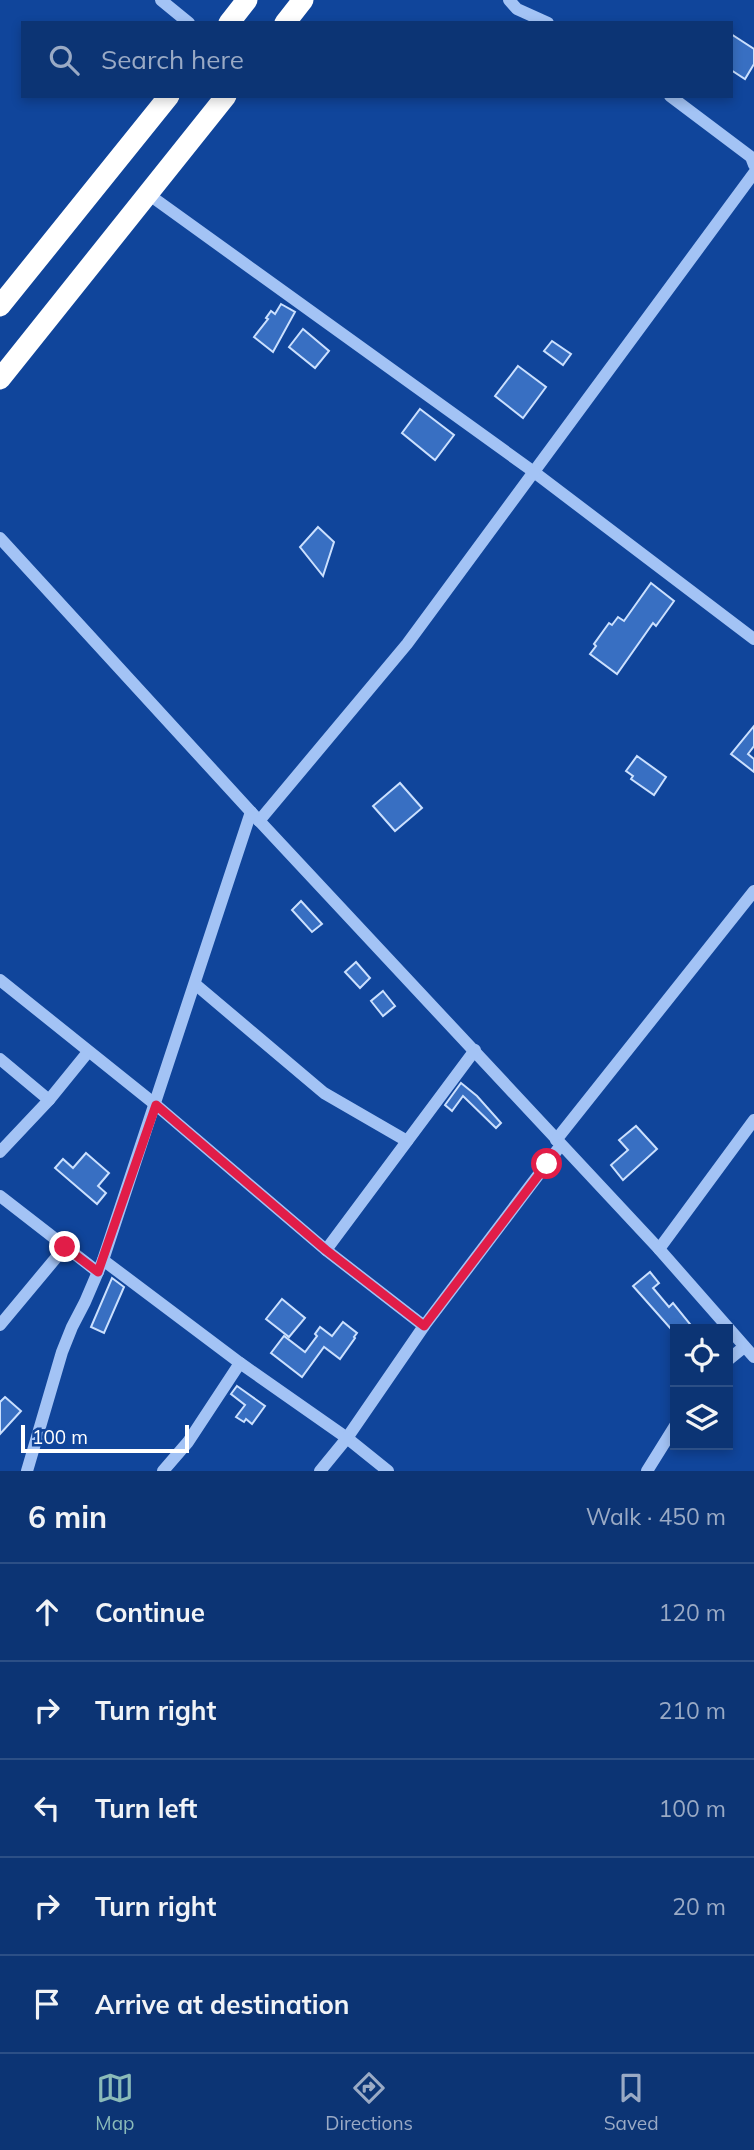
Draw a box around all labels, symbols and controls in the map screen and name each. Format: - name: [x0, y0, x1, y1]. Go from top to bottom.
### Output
- search box: [21, 21, 733, 98]
- icon: search: [45, 41, 83, 79]
- text: Search here: [101, 43, 244, 76]
- route start: [531, 1148, 562, 1179]
- route end: [49, 1231, 80, 1262]
- map controls: [670, 1324, 733, 1450]
- button: locate: [670, 1324, 733, 1387]
- button: layers: [670, 1387, 733, 1450]
- scale bar: [21, 1422, 189, 1454]
- text: 100 m: [32, 1425, 88, 1449]
- text: 6 min: [28, 1498, 107, 1536]
- text: Walk · 450 m: [586, 1502, 726, 1531]
- icon: ahead: [28, 1593, 66, 1631]
- text: Continue: [95, 1596, 205, 1629]
- text: 120 m: [658, 1598, 726, 1627]
- icon: right: [28, 1691, 66, 1729]
- text: Turn right: [95, 1694, 216, 1727]
- text: 210 m: [658, 1696, 726, 1725]
- icon: left: [28, 1789, 66, 1827]
- text: Turn left: [95, 1792, 197, 1825]
- text: 100 m: [658, 1794, 726, 1823]
- icon: right: [28, 1887, 66, 1925]
- text: Turn right: [95, 1890, 216, 1923]
- text: 20 m: [672, 1892, 726, 1921]
- icon: arrive: [28, 1985, 66, 2023]
- text: Arrive at destination: [95, 1988, 350, 2021]
- tab: Map: [95, 2069, 134, 2135]
- tab: Directions: [325, 2069, 413, 2135]
- tab: Saved: [604, 2069, 659, 2135]

